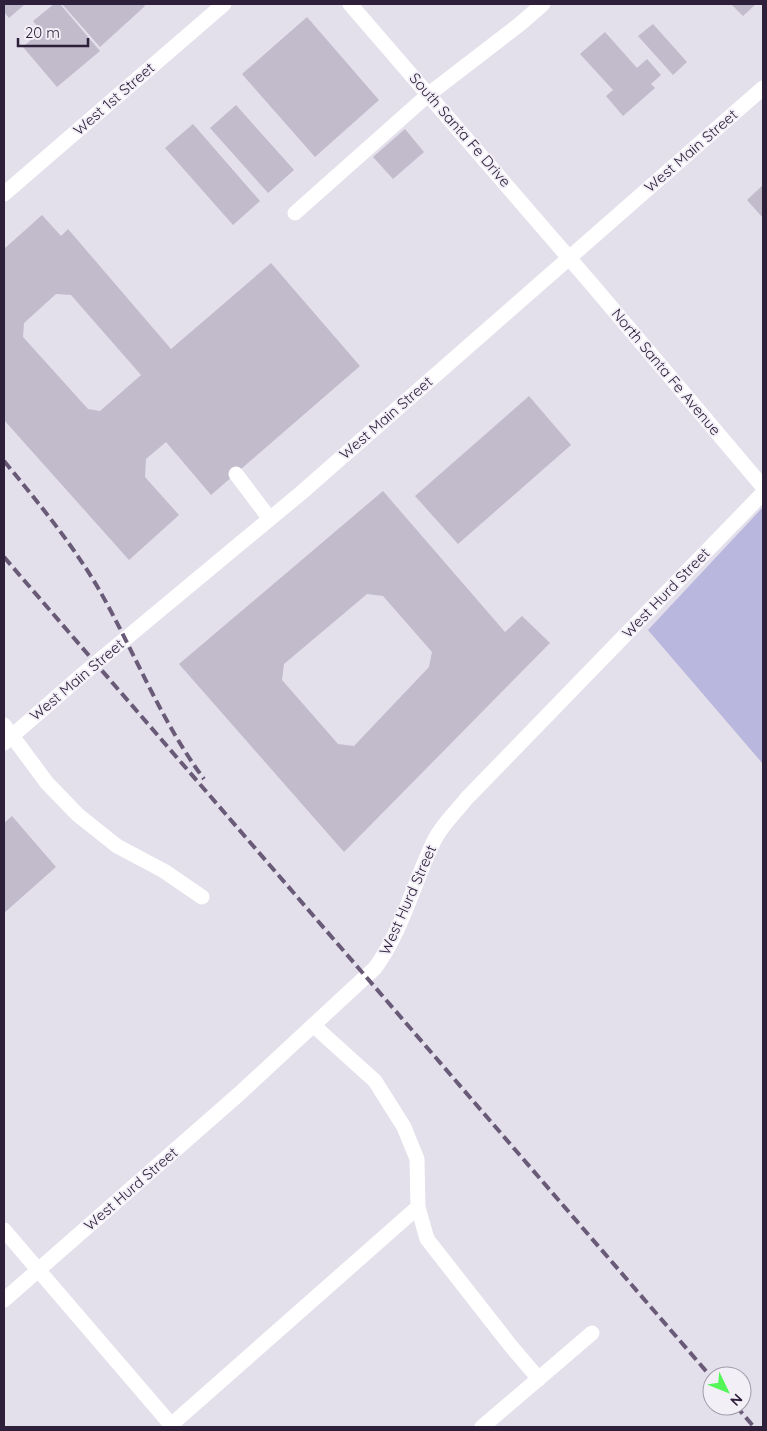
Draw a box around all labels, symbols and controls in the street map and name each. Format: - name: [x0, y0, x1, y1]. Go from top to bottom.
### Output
- scale bar: [18, 15, 88, 47]
- text: 20 m: [25, 23, 60, 42]
- street label: West 1st Street: [69, 58, 158, 139]
- street label: South Santa Fe Drive: [406, 69, 515, 191]
- street label: West Main Street: [640, 105, 741, 196]
- street label: North Santa Fe Avenue: [608, 304, 725, 439]
- street label: West Main Street: [335, 372, 436, 463]
- street label: West Hurd Street: [618, 544, 713, 642]
- street label: West Main Street: [26, 635, 128, 725]
- street label: West Hurd Street: [375, 842, 440, 958]
- street label: West Hurd Street: [80, 1143, 181, 1234]
- north arrow: [702, 1366, 752, 1416]
- text: N: [726, 1390, 747, 1410]

